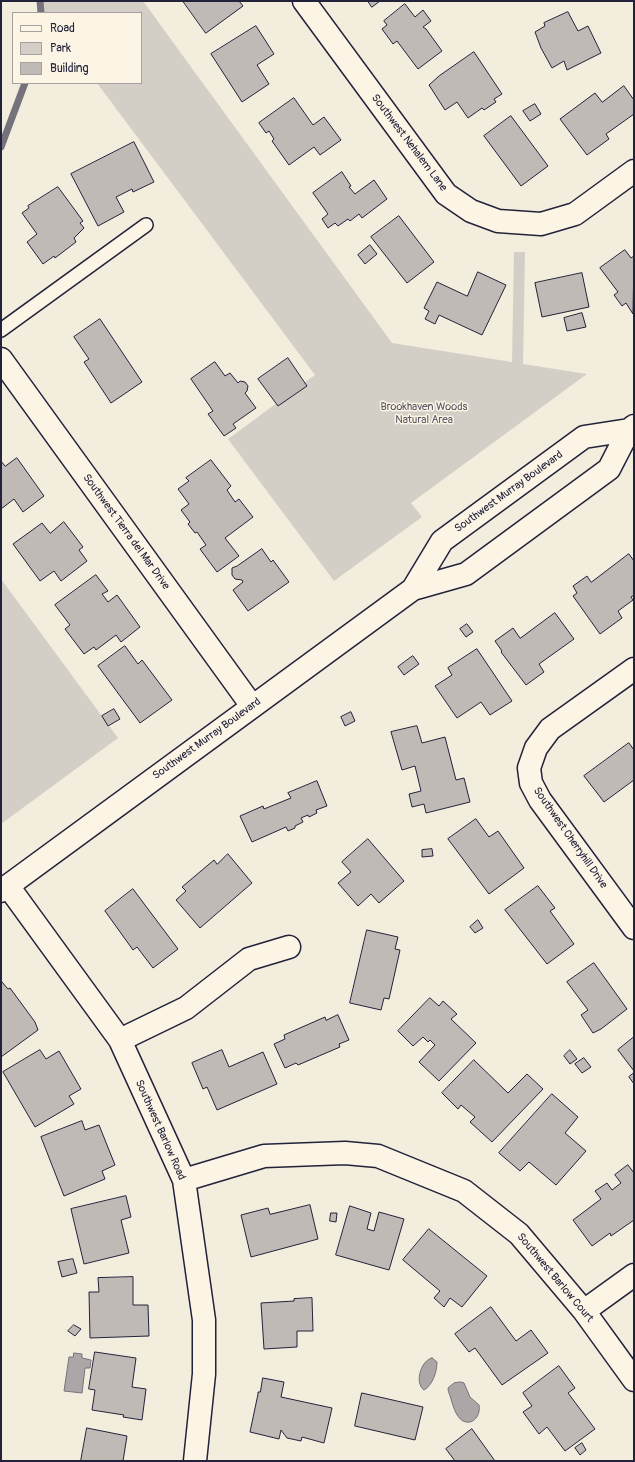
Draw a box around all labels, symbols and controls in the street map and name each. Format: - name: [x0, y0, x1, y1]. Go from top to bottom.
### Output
- legend: [12, 12, 142, 84]
- text: Road: [50, 21, 75, 36]
- text: Park: [50, 41, 71, 56]
- text: Building: [50, 61, 89, 76]
- street label: Southwest Nehalem Lane: [368, 92, 450, 194]
- park label: Brookhaven Woods Natural Area: [381, 400, 467, 426]
- street label: Southwest Murray Boulevard: [452, 448, 566, 536]
- street label: Southwest Tierra del Mar Drive: [80, 472, 172, 592]
- street label: Southwest Murray Boulevard: [150, 695, 264, 783]
- street label: Southwest Cherryhill Drive: [530, 785, 610, 891]
- street label: Southwest Barlow Road: [132, 1078, 188, 1182]
- street label: Southwest Barlow Court: [514, 1231, 596, 1325]

